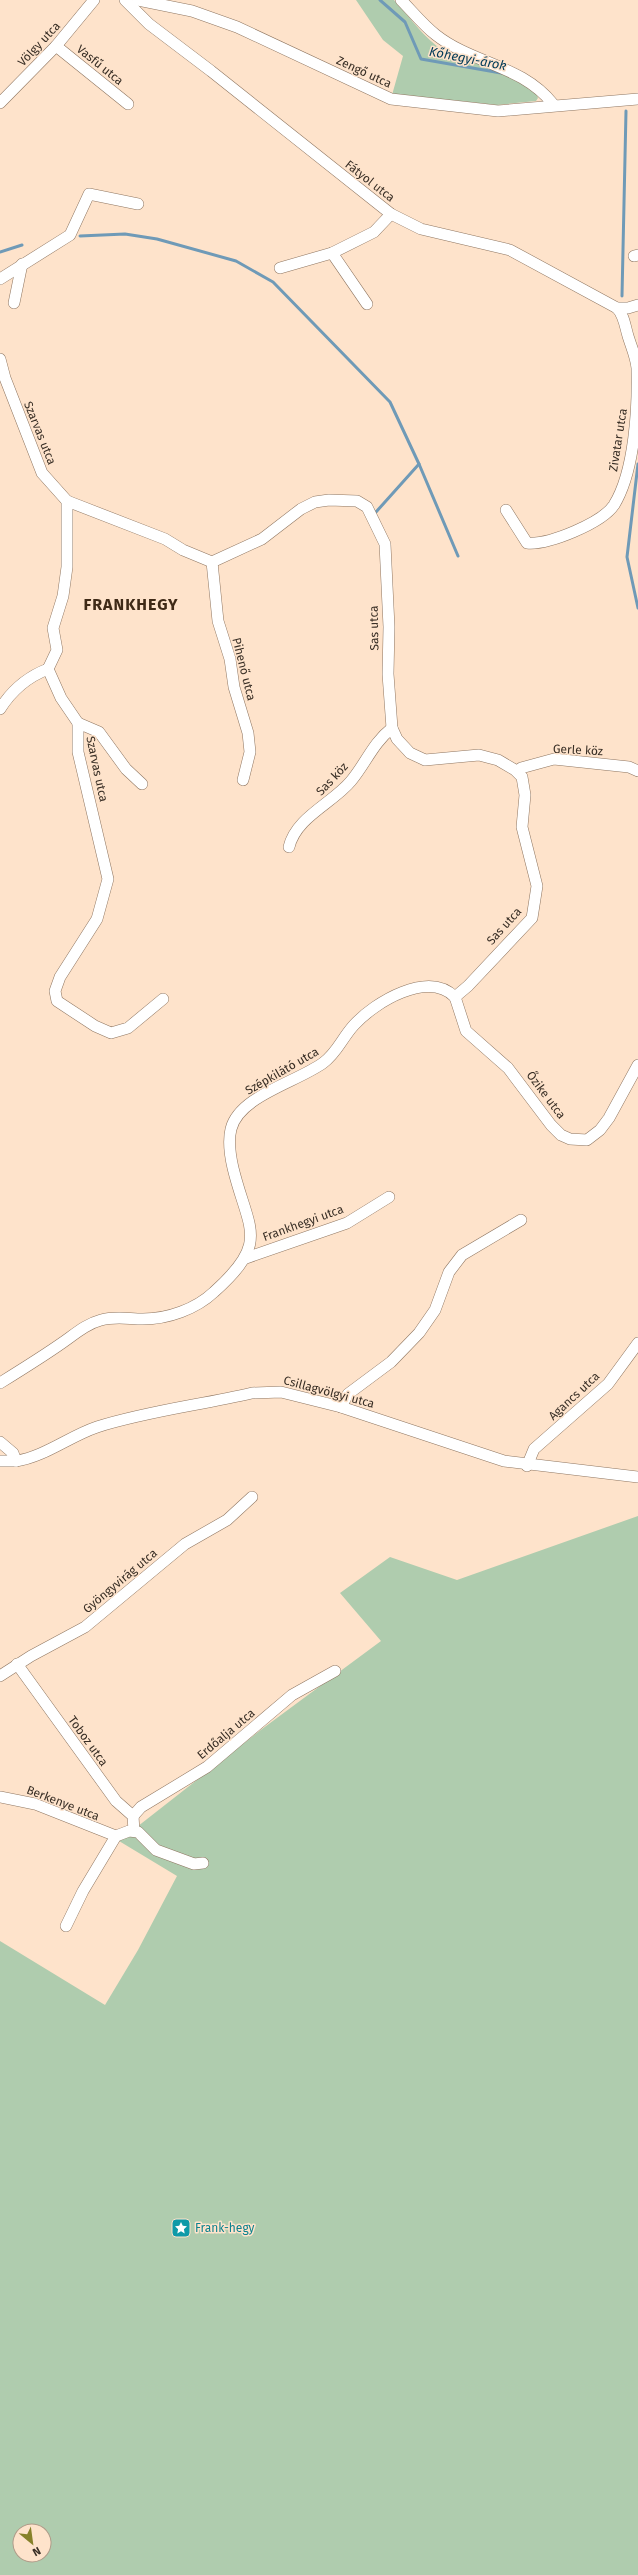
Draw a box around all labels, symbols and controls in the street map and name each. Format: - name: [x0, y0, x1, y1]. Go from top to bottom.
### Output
- street label: Völgy utca: [15, 19, 63, 69]
- street label: Vasfű utca: [74, 42, 126, 88]
- water label: Kőhegyi-árok: [428, 44, 508, 73]
- street label: Zengő utca: [334, 53, 394, 91]
- street label: Fátyol utca: [343, 157, 397, 205]
- street label: Szarvas utca: [21, 399, 59, 467]
- street label: Zivatar utca: [606, 407, 630, 473]
- district label: FRANKHEGY: [83, 595, 179, 614]
- street label: Sas utca: [367, 605, 381, 651]
- street label: Pihenő utca: [229, 636, 259, 702]
- street label: Szarvas utca: [83, 735, 111, 803]
- street label: Gerle köz: [553, 742, 603, 758]
- street label: Sas köz: [313, 760, 351, 798]
- street label: Sas utca: [484, 905, 524, 947]
- street label: Szépkilátó utca: [243, 1044, 321, 1098]
- street label: Őzike utca: [524, 1067, 570, 1122]
- street label: Frankhegyi utca: [261, 1202, 345, 1244]
- street label: Agancs utca: [546, 1369, 602, 1423]
- street label: Csillagvölgyi utca: [282, 1373, 376, 1411]
- street label: Gyöngyvirág utca: [80, 1546, 160, 1616]
- street label: Erdőalja utca: [194, 1706, 258, 1762]
- street label: Toboz utca: [65, 1713, 111, 1769]
- street label: Berkenye utca: [25, 1783, 101, 1823]
- place icon: Frank-hegy: [170, 2217, 192, 2239]
- place label: Frank-hegy: [195, 2221, 255, 2235]
- north arrow: [12, 2523, 52, 2563]
- text: N: [30, 2544, 43, 2559]

